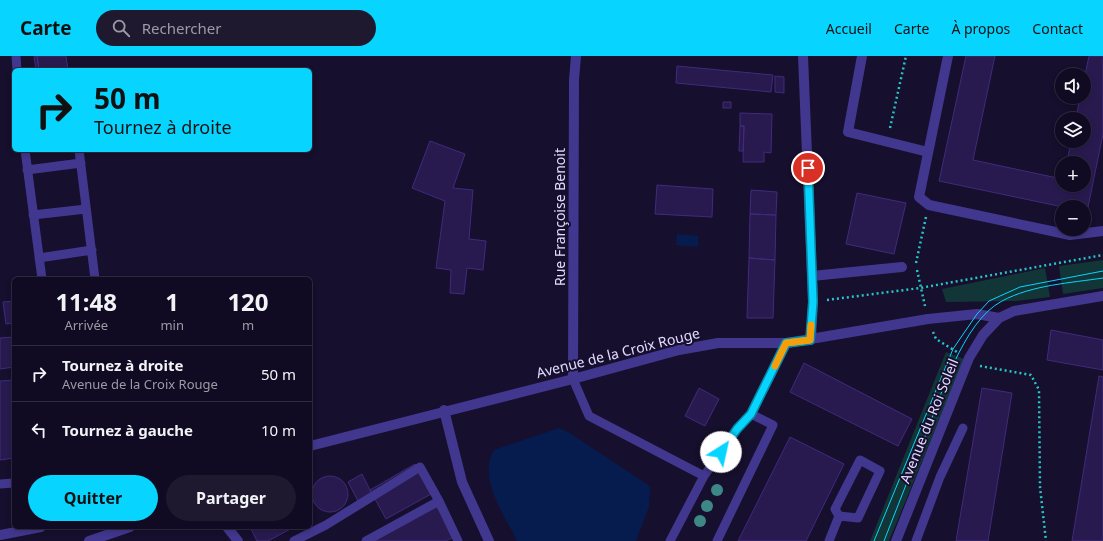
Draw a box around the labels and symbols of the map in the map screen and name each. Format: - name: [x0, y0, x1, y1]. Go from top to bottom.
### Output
- street label: Rue Françoise Benoit: [550, 148, 569, 286]
- pin: [791, 151, 825, 185]
- street label: Avenue de la Croix Rouge: [534, 323, 702, 382]
- street label: Avenue du Roi Soleil: [895, 356, 962, 486]
- position arrow: [700, 431, 742, 473]

